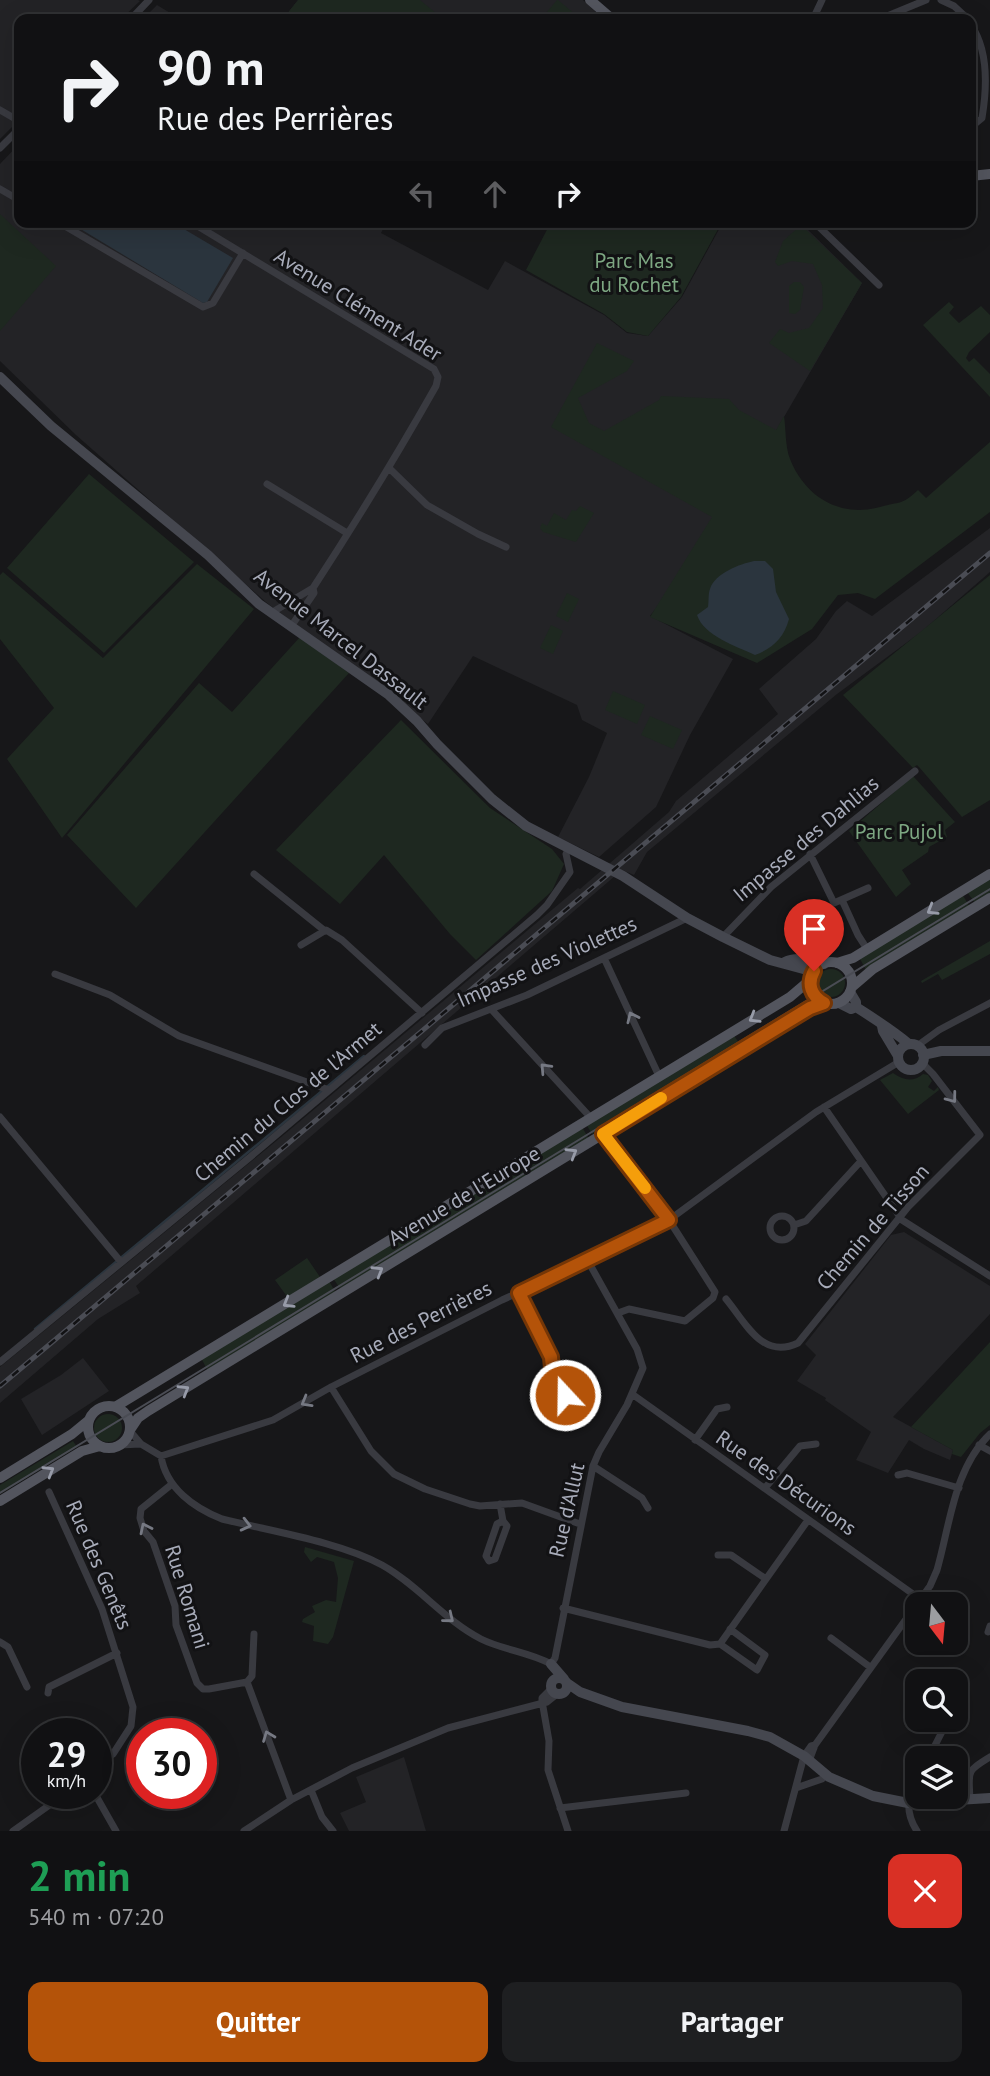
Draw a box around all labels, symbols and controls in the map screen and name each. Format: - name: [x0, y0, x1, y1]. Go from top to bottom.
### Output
- text: 90 m: [157, 35, 264, 99]
- icon: right: [42, 42, 133, 133]
- text: Rue des Perrières: [157, 97, 393, 139]
- icon: left: [403, 175, 441, 213]
- icon: ahead: [476, 175, 514, 213]
- icon: right: [549, 175, 587, 213]
- street label: Avenue Clément Ader: [269, 242, 447, 367]
- park label: Parc Mas du Rochet: [589, 247, 679, 298]
- street label: Avenue Marcel Dassault: [249, 562, 434, 715]
- street label: Impasse des Dahlias: [727, 770, 884, 907]
- park label: Parc Pujol: [855, 818, 943, 845]
- pin: [784, 899, 844, 971]
- one-way arrow: [926, 902, 939, 915]
- street label: Impasse des Violettes: [453, 910, 641, 1013]
- icon: arrive: [795, 910, 833, 948]
- one-way arrow: [749, 1010, 762, 1023]
- one-way arrow: [626, 1012, 640, 1024]
- street label: Chemin du Clos de l'Armet: [189, 1015, 387, 1188]
- one-way arrow: [540, 1063, 553, 1076]
- one-way arrow: [943, 1090, 956, 1103]
- street label: Avenue de l'Europe: [383, 1140, 545, 1252]
- one-way arrow: [565, 1148, 578, 1161]
- street label: Chemin de Tisson: [810, 1158, 935, 1295]
- one-way arrow: [370, 1266, 383, 1279]
- street label: Rue des Perrières: [346, 1274, 496, 1369]
- one-way arrow: [282, 1294, 295, 1307]
- position arrow: [528, 1358, 602, 1432]
- one-way arrow: [176, 1385, 189, 1398]
- one-way arrow: [300, 1394, 313, 1407]
- street label: Rue des Décurions: [711, 1424, 862, 1541]
- street label: Rue d'Allut: [543, 1460, 590, 1560]
- one-way arrow: [41, 1467, 54, 1480]
- street label: Rue des Genêts: [60, 1496, 139, 1634]
- one-way arrow: [240, 1517, 252, 1531]
- one-way arrow: [140, 1523, 154, 1536]
- street label: Rue Romani: [159, 1542, 216, 1652]
- north arrow: [905, 1592, 968, 1656]
- map controls: [905, 1592, 968, 1809]
- one-way arrow: [441, 1610, 454, 1622]
- button: search: [905, 1669, 968, 1732]
- speed limit sign: 30: [126, 1718, 217, 1809]
- text: 29: [47, 1731, 86, 1777]
- one-way arrow: [263, 1731, 277, 1743]
- button: layers: [905, 1746, 968, 1809]
- text: km/h: [47, 1769, 86, 1792]
- text: 2 min: [28, 1848, 130, 1903]
- button: close: [888, 1854, 962, 1928]
- text: 540 m · 07:20: [28, 1902, 164, 1931]
- button: Quitter: [28, 1982, 488, 2062]
- button: Partager: [502, 1982, 962, 2062]

